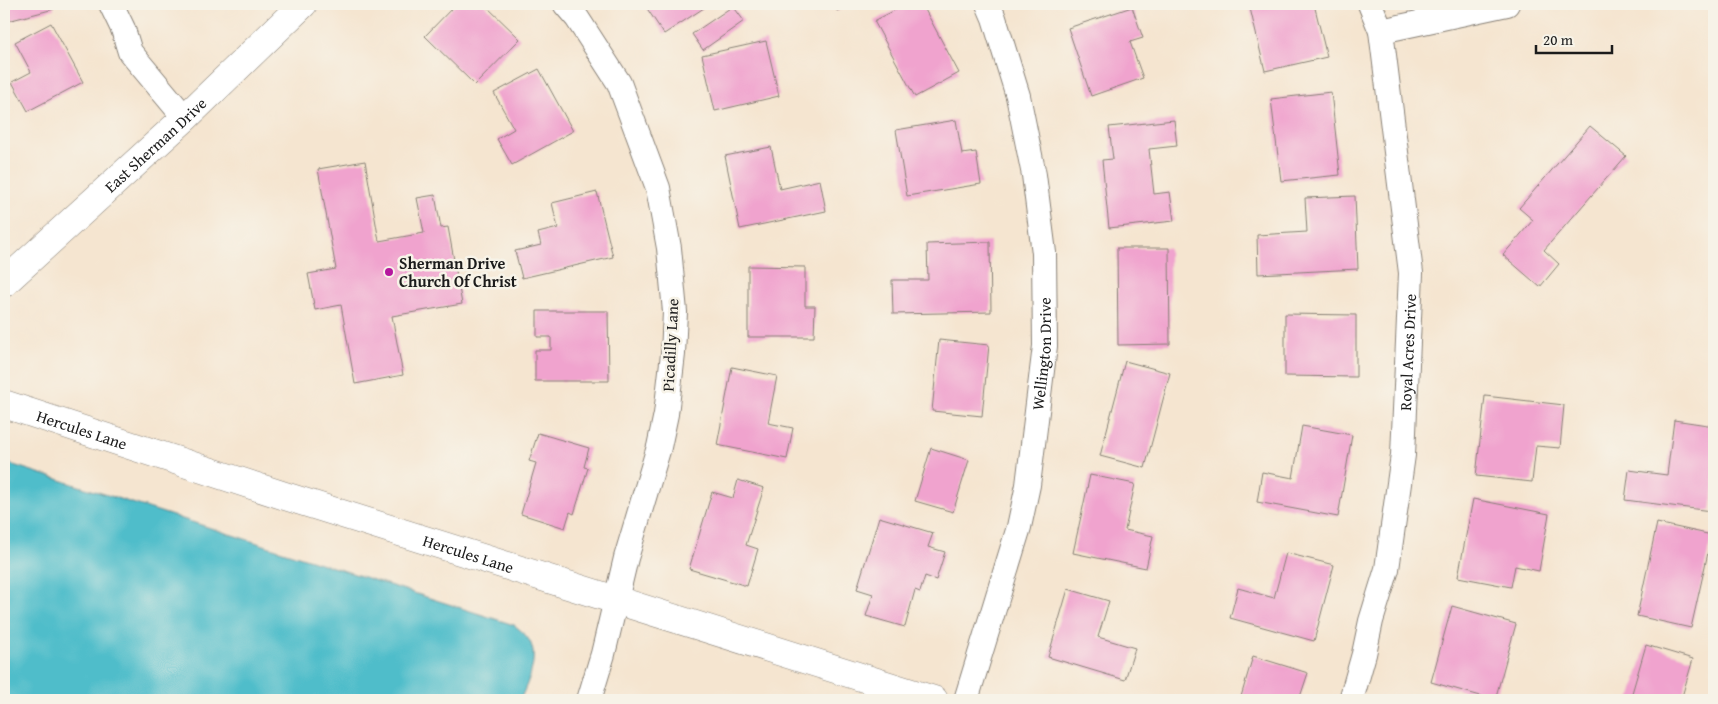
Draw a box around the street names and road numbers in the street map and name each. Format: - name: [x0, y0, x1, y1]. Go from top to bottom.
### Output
- street label: East Sherman Drive: [99, 92, 212, 198]
- street label: Royal Acres Drive: [1393, 293, 1422, 411]
- street label: Wellington Drive: [1025, 297, 1057, 412]
- street label: Picadilly Lane: [656, 298, 684, 392]
- street label: Hercules Lane: [34, 403, 130, 456]
- street label: Hercules Lane: [420, 528, 517, 579]

